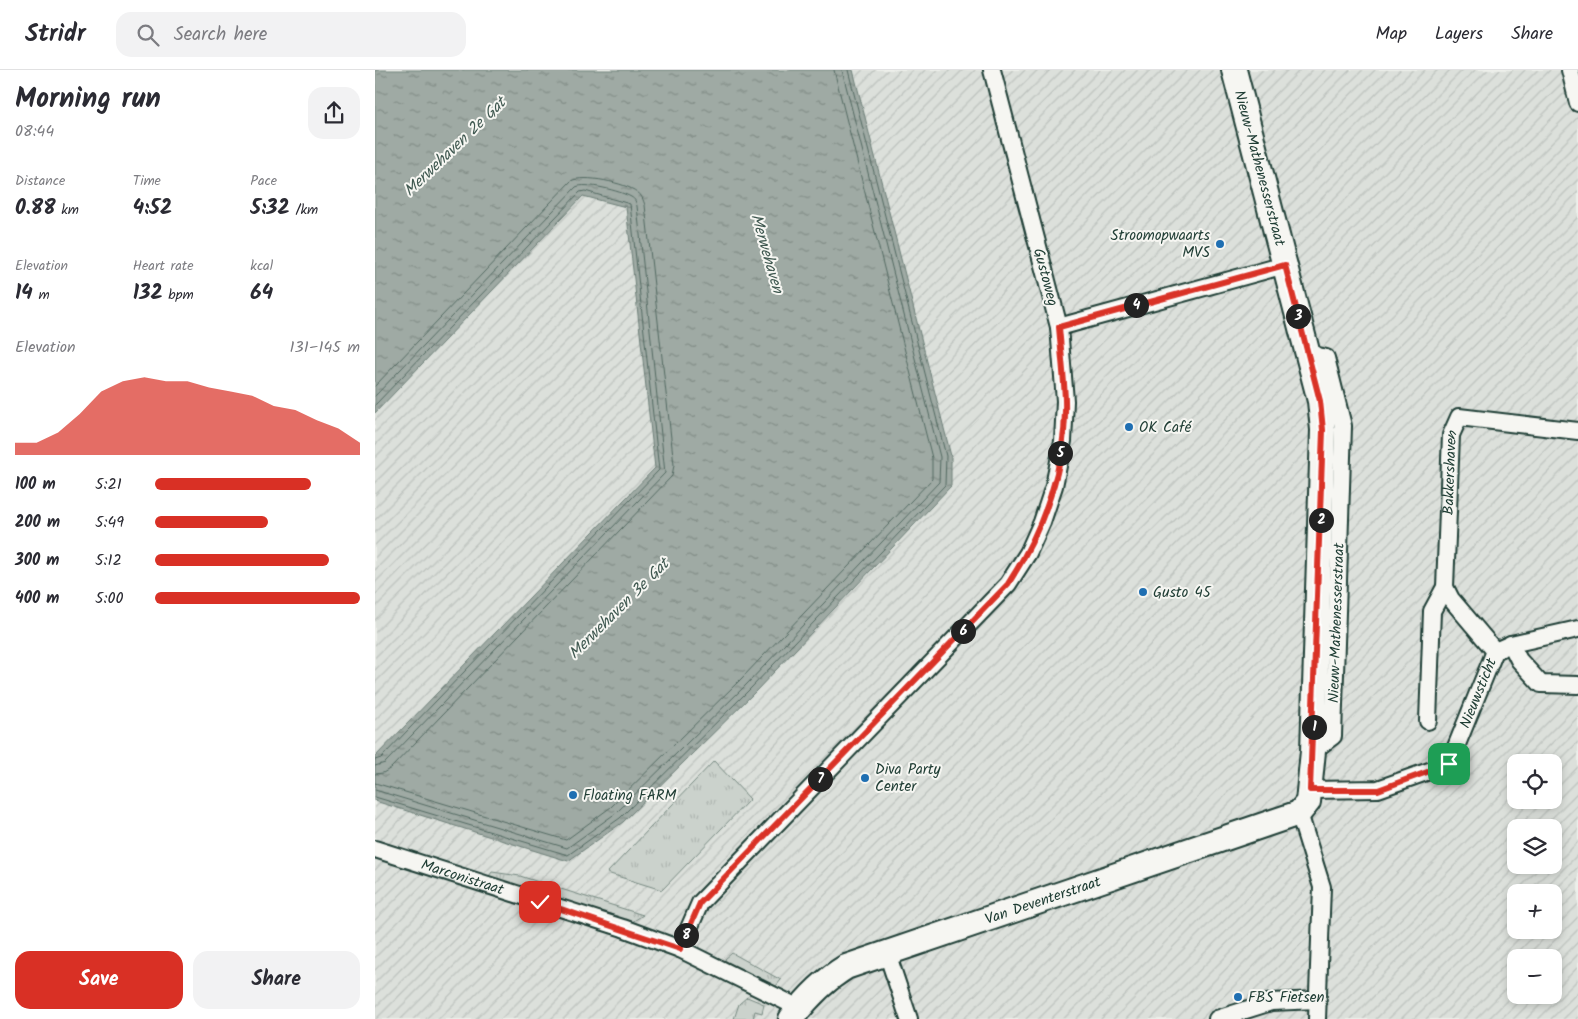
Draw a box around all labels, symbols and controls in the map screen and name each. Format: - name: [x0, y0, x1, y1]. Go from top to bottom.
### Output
- search box: [116, 12, 466, 57]
- text: Stridr: [25, 15, 86, 54]
- text: Search here: [174, 20, 267, 50]
- text: Map: [1376, 20, 1407, 49]
- text: Layers: [1435, 20, 1483, 49]
- text: Share: [1511, 20, 1553, 49]
- icon: search: [134, 21, 162, 49]
- text: Morning run: [15, 77, 161, 122]
- button: share: [308, 87, 360, 139]
- street label: Nieuw-Mathenesserstraat: [1227, 88, 1291, 249]
- water label: Merwehaven 2e Gat: [398, 89, 514, 203]
- text: 08:44: [15, 119, 54, 144]
- text: Distance: [15, 170, 65, 192]
- text: Time: [133, 170, 161, 192]
- text: Pace: [250, 170, 277, 192]
- text: 0.88: [15, 192, 56, 225]
- text: 4:52: [133, 192, 172, 225]
- text: 5:32: [250, 192, 290, 225]
- text: km: [56, 199, 79, 221]
- text: /km: [290, 199, 318, 221]
- water label: Merwehaven: [743, 211, 790, 298]
- place label: Stroomopwaarts MVS: [1110, 224, 1211, 265]
- marker: Stroomopwaarts MVS: [1214, 238, 1226, 250]
- street label: Gustoweg: [1026, 245, 1064, 309]
- text: Elevation: [15, 255, 68, 277]
- text: Heart rate: [133, 255, 194, 277]
- text: kcal: [250, 255, 273, 277]
- text: 14: [15, 277, 33, 310]
- text: 132: [133, 277, 163, 310]
- text: 64: [250, 277, 273, 310]
- text: m: [33, 284, 50, 306]
- text: bpm: [163, 284, 194, 306]
- pin: 4: [1123, 292, 1149, 318]
- text: 4: [1133, 294, 1140, 316]
- pin: 3: [1285, 304, 1311, 328]
- text: 3: [1295, 305, 1302, 327]
- text: Elevation: [15, 335, 76, 360]
- text: 131–145 m: [289, 335, 360, 360]
- place label: OK Café: [1139, 416, 1193, 440]
- marker: OK Café: [1123, 421, 1135, 433]
- street label: Bakkershaven: [1437, 426, 1465, 515]
- pin: 5: [1047, 440, 1073, 466]
- text: 5: [1057, 442, 1064, 464]
- text: 100 m: [15, 472, 56, 497]
- text: 5:21: [95, 472, 122, 497]
- pin: 2: [1309, 508, 1333, 532]
- text: 2: [1317, 509, 1326, 531]
- text: 200 m: [15, 510, 60, 535]
- text: 5:49: [95, 510, 124, 535]
- street label: Nieuw-Mathenesserstraat: [1322, 542, 1352, 704]
- text: 300 m: [15, 548, 59, 573]
- text: 5:12: [95, 548, 122, 573]
- water label: Merwehaven 3e Gat: [563, 551, 677, 665]
- place label: Gusto 45: [1153, 581, 1212, 605]
- text: 400 m: [15, 586, 59, 611]
- text: 5:00: [95, 586, 124, 611]
- marker: Gusto 45: [1137, 586, 1149, 598]
- pin: 6: [951, 618, 975, 644]
- text: 6: [960, 620, 967, 642]
- street label: Nieuwsticht: [1454, 654, 1504, 732]
- pin: 1: [1301, 714, 1327, 740]
- text: 1: [1312, 716, 1317, 738]
- pin: [1428, 743, 1470, 785]
- icon: arrive: [1435, 750, 1463, 778]
- map controls: [1507, 754, 1562, 1004]
- button: locate: [1507, 754, 1562, 809]
- place label: Diva Party Center: [875, 758, 942, 799]
- pin: 7: [807, 766, 833, 792]
- text: 7: [817, 768, 824, 790]
- marker: Diva Party Center: [859, 772, 871, 784]
- place label: Floating FARM: [583, 784, 677, 808]
- marker: Floating FARM: [567, 789, 579, 801]
- button: layers: [1507, 819, 1562, 874]
- street label: Marconistraat: [418, 853, 507, 902]
- street label: Van Deventerstraat: [982, 870, 1105, 932]
- pin: [519, 881, 561, 923]
- button: +: [1507, 884, 1562, 939]
- icon: check: [526, 888, 554, 916]
- pin: 8: [673, 922, 699, 948]
- text: 8: [682, 924, 691, 946]
- button: −: [1507, 949, 1562, 1004]
- button: Save: [15, 951, 183, 1009]
- button: Share: [193, 951, 360, 1009]
- place label: FBS Fietsen: [1248, 986, 1325, 1010]
- marker: FBS Fietsen: [1232, 991, 1244, 1003]

